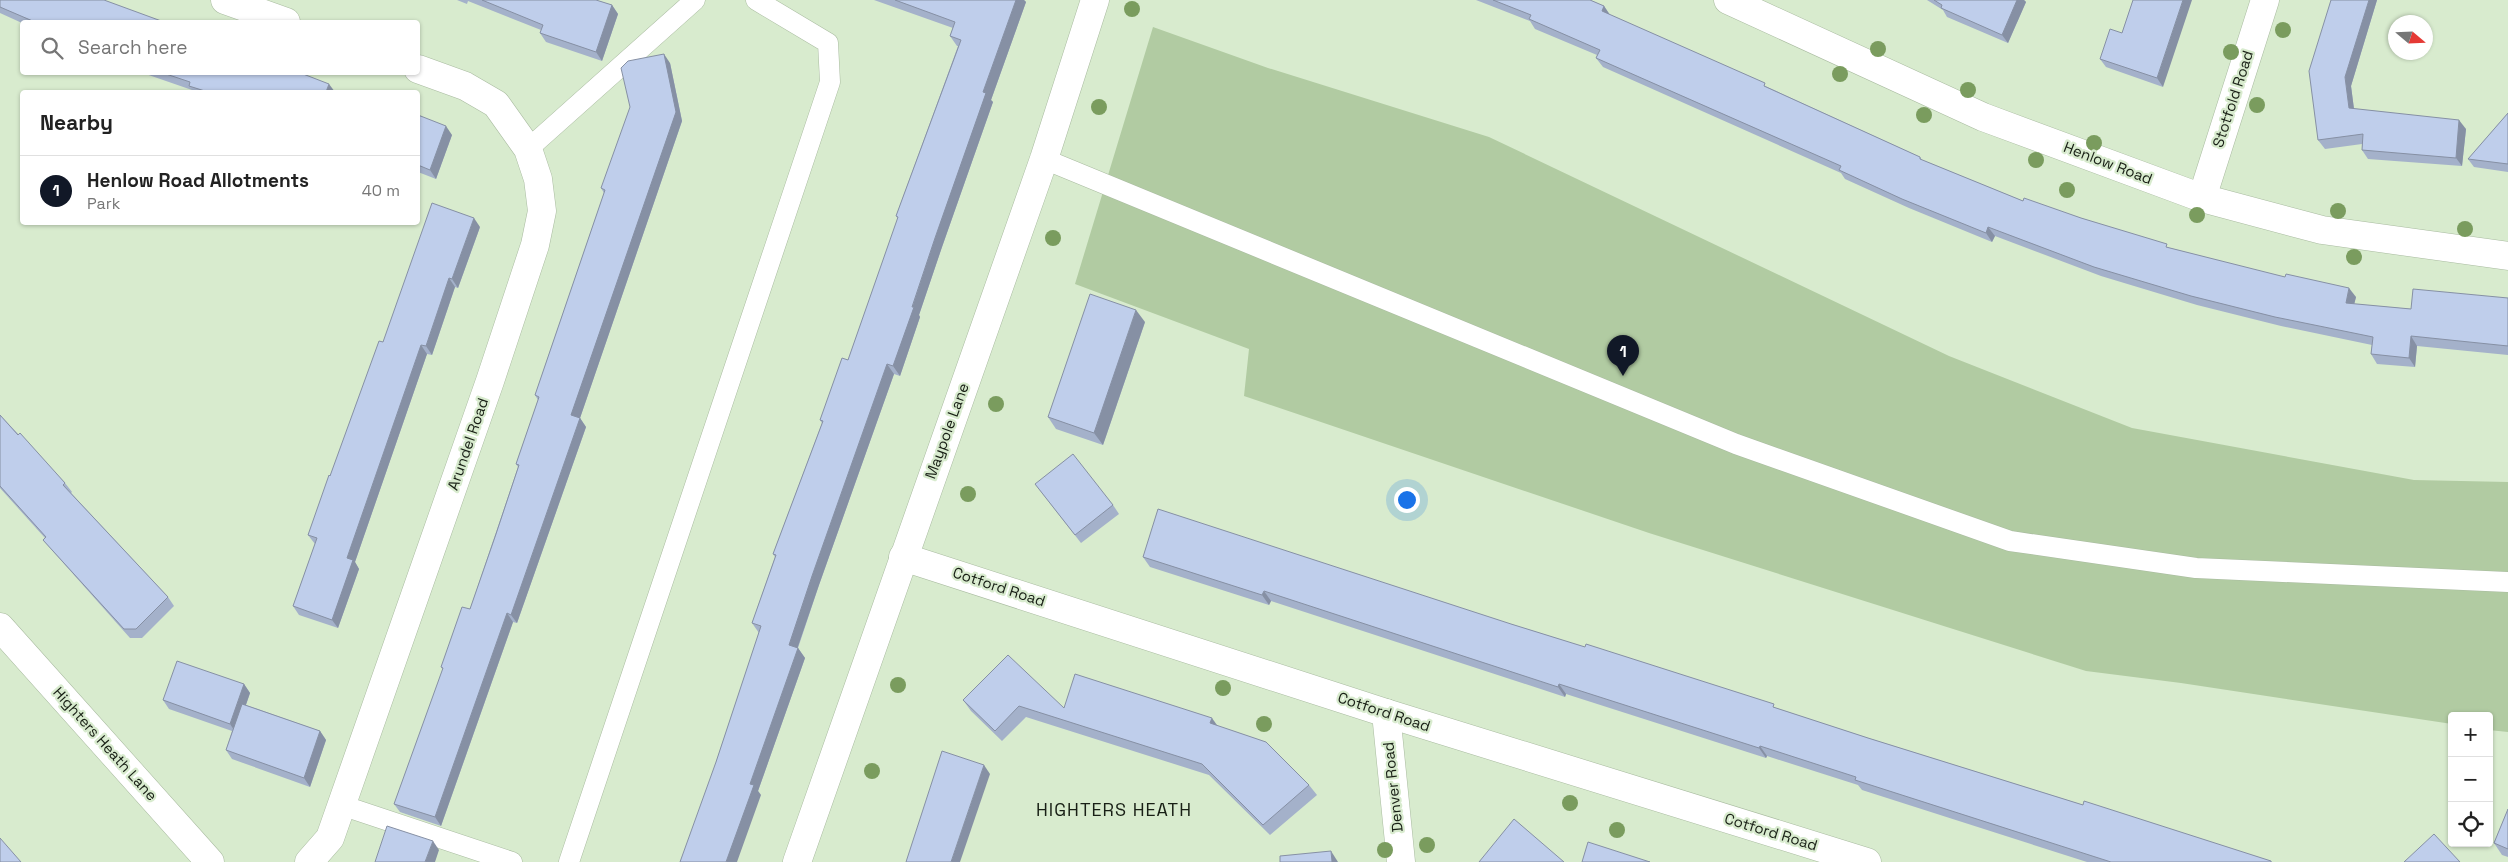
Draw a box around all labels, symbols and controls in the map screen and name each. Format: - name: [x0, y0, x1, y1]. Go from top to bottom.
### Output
- north arrow: [2388, 15, 2433, 60]
- search box: [20, 20, 420, 75]
- icon: search: [38, 34, 66, 62]
- text: Search here: [78, 35, 188, 60]
- street label: Stotfold Road: [2208, 48, 2257, 150]
- text: Nearby: [40, 109, 113, 136]
- street label: Henlow Road: [2061, 137, 2155, 188]
- text: Henlow Road Allotments: [87, 168, 309, 193]
- text: 1: [52, 180, 60, 201]
- text: 40 m: [362, 180, 400, 201]
- text: Park: [87, 193, 120, 214]
- pin: 1: [1607, 335, 1639, 376]
- street label: Maypole Lane: [920, 380, 973, 481]
- street label: Arundel Road: [443, 395, 492, 492]
- your location: [1394, 487, 1420, 513]
- street label: Cotford Road: [950, 563, 1048, 610]
- street label: Highters Heath Lane: [49, 683, 162, 805]
- street label: Cotford Road: [1335, 688, 1433, 735]
- map controls: [2448, 712, 2493, 847]
- button: +: [2448, 712, 2493, 757]
- street label: Denver Road: [1378, 741, 1407, 833]
- button: −: [2448, 757, 2493, 802]
- district label: HIGHTERS HEATH: [1036, 798, 1192, 821]
- button: locate: [2448, 802, 2493, 847]
- street label: Cotford Road: [1722, 808, 1820, 855]

